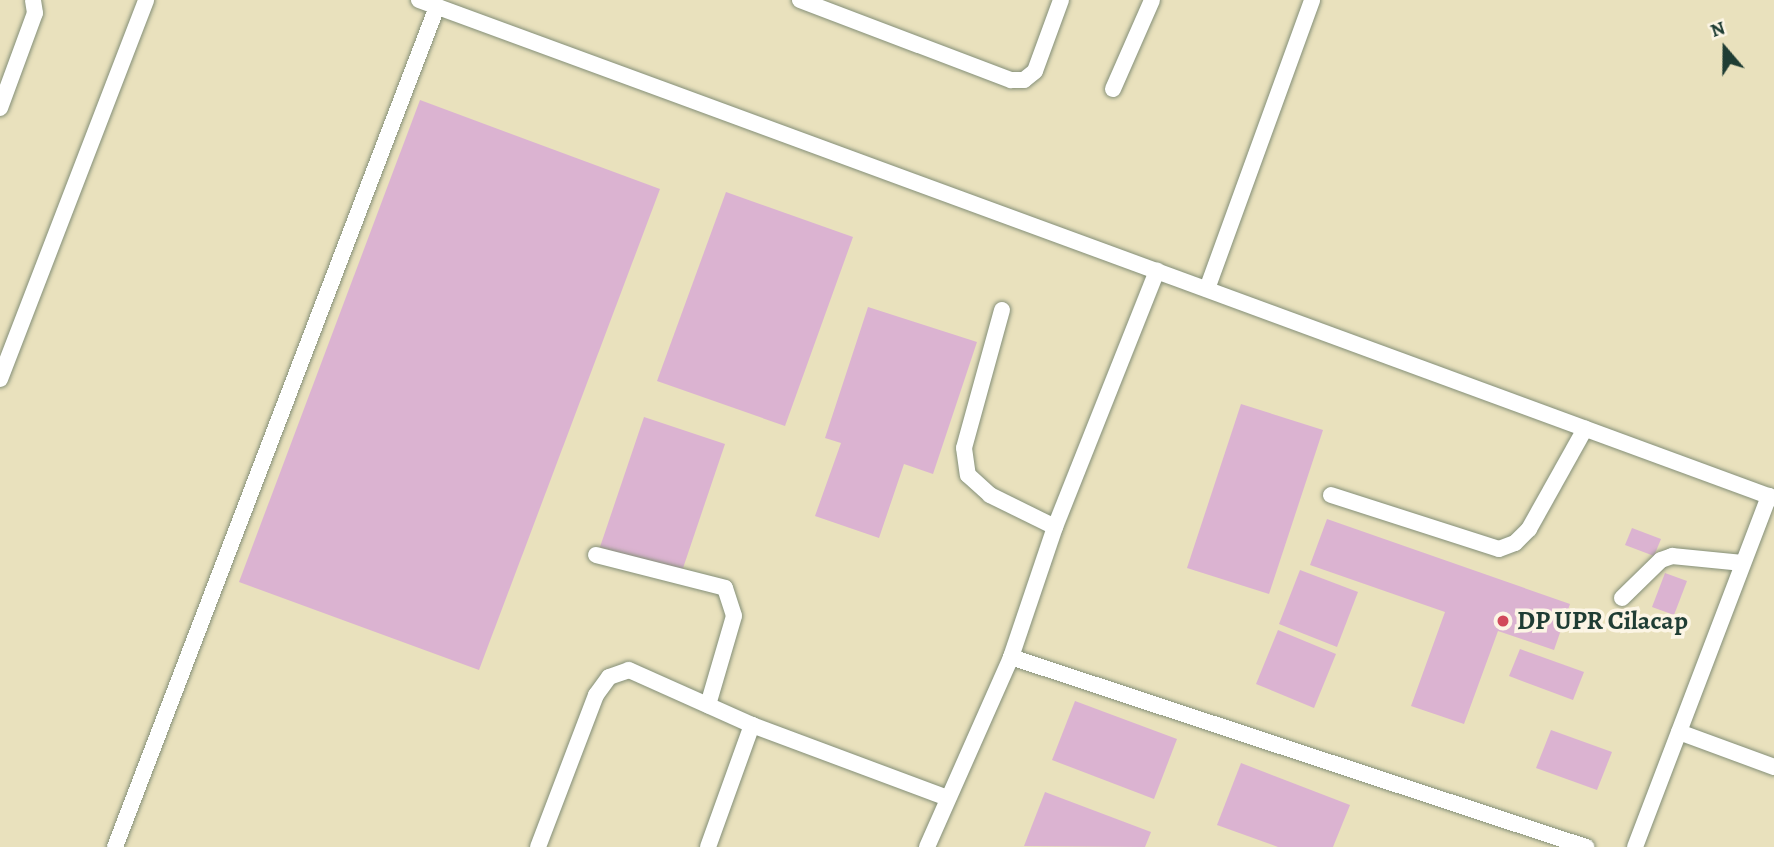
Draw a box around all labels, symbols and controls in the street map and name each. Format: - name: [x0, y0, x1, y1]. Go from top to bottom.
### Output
- north arrow: [1690, 14, 1760, 84]
- text: N: [1707, 15, 1729, 44]
- place label: DP UPR Cilacap: [1517, 605, 1688, 637]
- marker: DP UPR Cilacap: [1495, 613, 1511, 629]

